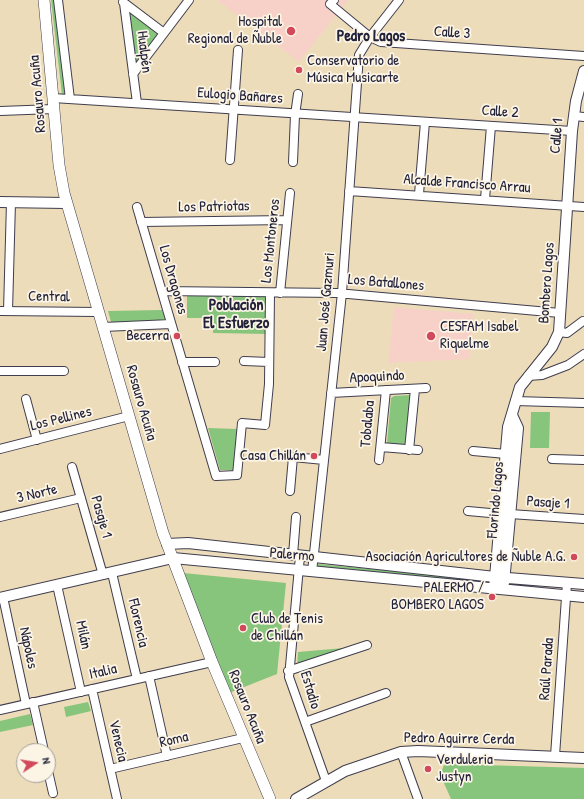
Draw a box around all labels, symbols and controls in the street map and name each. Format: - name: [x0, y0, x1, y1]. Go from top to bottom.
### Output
- place label: Hospital Regional de Ñuble: [188, 13, 282, 48]
- street label: Calle 3: [433, 23, 471, 43]
- marker: Hospital Regional de Ñuble: [285, 25, 297, 37]
- district label: Pedro Lagos: [337, 27, 405, 47]
- street label: Hualpén: [133, 30, 155, 74]
- place label: Conservatorio de Música Musicarte: [307, 52, 399, 87]
- street label: Rosauro Acuña: [26, 55, 50, 133]
- marker: Conservatorio de Música Musicarte: [294, 65, 304, 75]
- street label: Eulogio Bañares: [197, 84, 283, 108]
- street label: Calle 2: [481, 102, 519, 122]
- street label: Calle 1: [546, 118, 568, 154]
- street label: Alcalde Francisco Arrau: [403, 171, 531, 197]
- street label: Los Patriotas: [178, 197, 250, 217]
- street label: Los Montoneros: [258, 198, 284, 284]
- street label: Bombero Lagos: [535, 242, 559, 324]
- street label: Los Dragones: [155, 243, 191, 317]
- street label: Juan José Gazmuri: [313, 252, 339, 352]
- street label: Los Batallones: [347, 271, 425, 295]
- street label: Central: [28, 288, 70, 306]
- district label: Población El Esfuerzo: [203, 296, 269, 334]
- place label: CESFAM Isabel Riquelme: [440, 318, 518, 353]
- place label: Becerra: [126, 327, 169, 345]
- marker: CESFAM Isabel Riquelme: [425, 330, 437, 342]
- marker: Becerra: [172, 331, 182, 341]
- street label: Rosauro Acuña: [122, 363, 160, 443]
- street label: Apoquindo: [349, 367, 405, 387]
- street label: Tobalaba: [357, 400, 379, 448]
- street label: Los Pellines: [29, 403, 93, 435]
- place label: Casa Chillán: [240, 447, 306, 465]
- marker: Casa Chillán: [309, 451, 319, 461]
- street label: Florindo Lagos: [484, 461, 508, 539]
- street label: 3 Norte: [15, 481, 59, 507]
- street label: Pasaje 1: [526, 493, 570, 513]
- street label: Pasaje 1: [86, 494, 116, 540]
- street label: Palermo: [269, 544, 315, 566]
- place label: Asociación Agricultores de Ñuble A.G.: [365, 548, 566, 566]
- marker: Asociación Agricultores de Ñuble A.G.: [569, 552, 579, 562]
- place label: PALERMO / BOMBERO LAGOS: [391, 579, 484, 614]
- marker: PALERMO / BOMBERO LAGOS: [487, 592, 497, 602]
- street label: Florencia: [124, 597, 152, 649]
- place label: Club de Tenis de Chillán: [251, 610, 323, 645]
- street label: Milán: [71, 619, 95, 651]
- marker: Club de Tenis de Chillán: [238, 623, 248, 633]
- street label: Nápoles: [15, 626, 41, 670]
- street label: Raúl Parada: [536, 637, 558, 701]
- street label: Italia: [87, 660, 119, 684]
- street label: Rosauro Acuña: [224, 668, 270, 746]
- street label: Estadio: [296, 669, 324, 711]
- street label: Venecia: [104, 718, 132, 764]
- street label: Roma: [158, 728, 190, 752]
- street label: Pedro Aguirre Cerda: [404, 729, 514, 749]
- north arrow: [16, 743, 56, 783]
- place label: Verduleria Justyn: [436, 751, 493, 786]
- text: N: [39, 756, 54, 765]
- marker: Verduleria Justyn: [423, 764, 433, 774]

